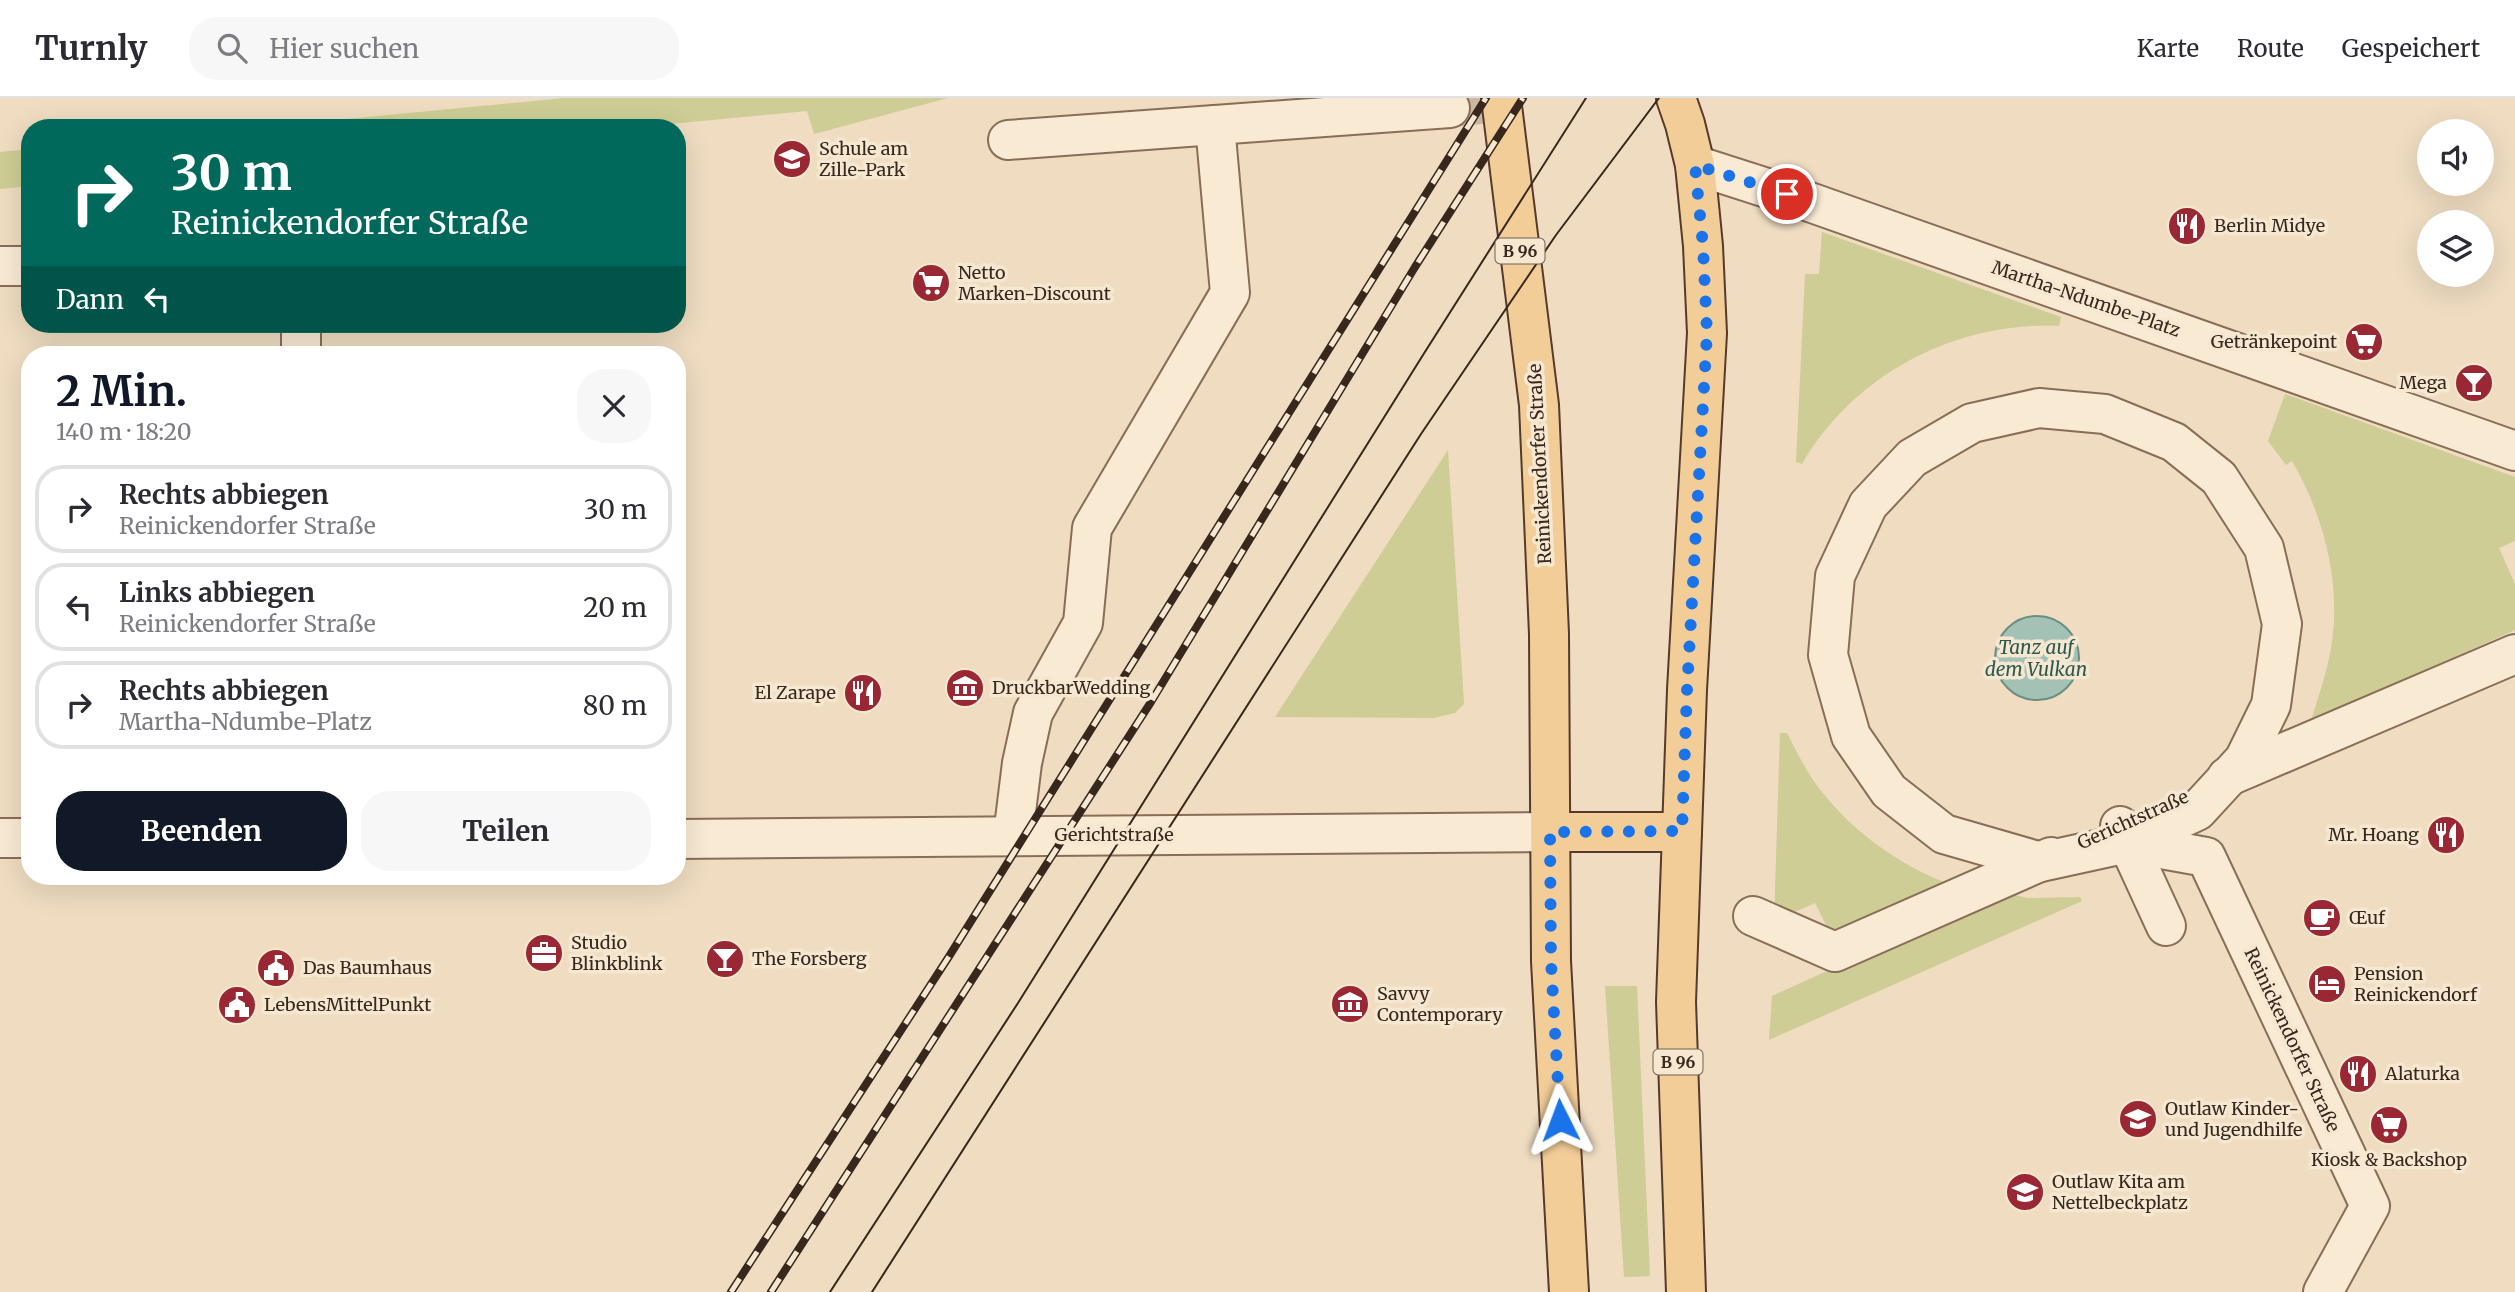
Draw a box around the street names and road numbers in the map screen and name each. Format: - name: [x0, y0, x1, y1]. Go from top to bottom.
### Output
- road number: B 96: [1496, 238, 1544, 264]
- street label: Martha-Ndumbe-Platz: [1989, 255, 2184, 342]
- street label: Reinickendorfer Straße: [1523, 363, 1556, 565]
- street label: Gerichtstraße: [2074, 785, 2192, 854]
- street label: Gerichtstraße: [1054, 823, 1174, 846]
- street label: Reinickendorfer Straße: [2240, 944, 2345, 1136]
- road number: B 96: [1654, 1050, 1702, 1074]

